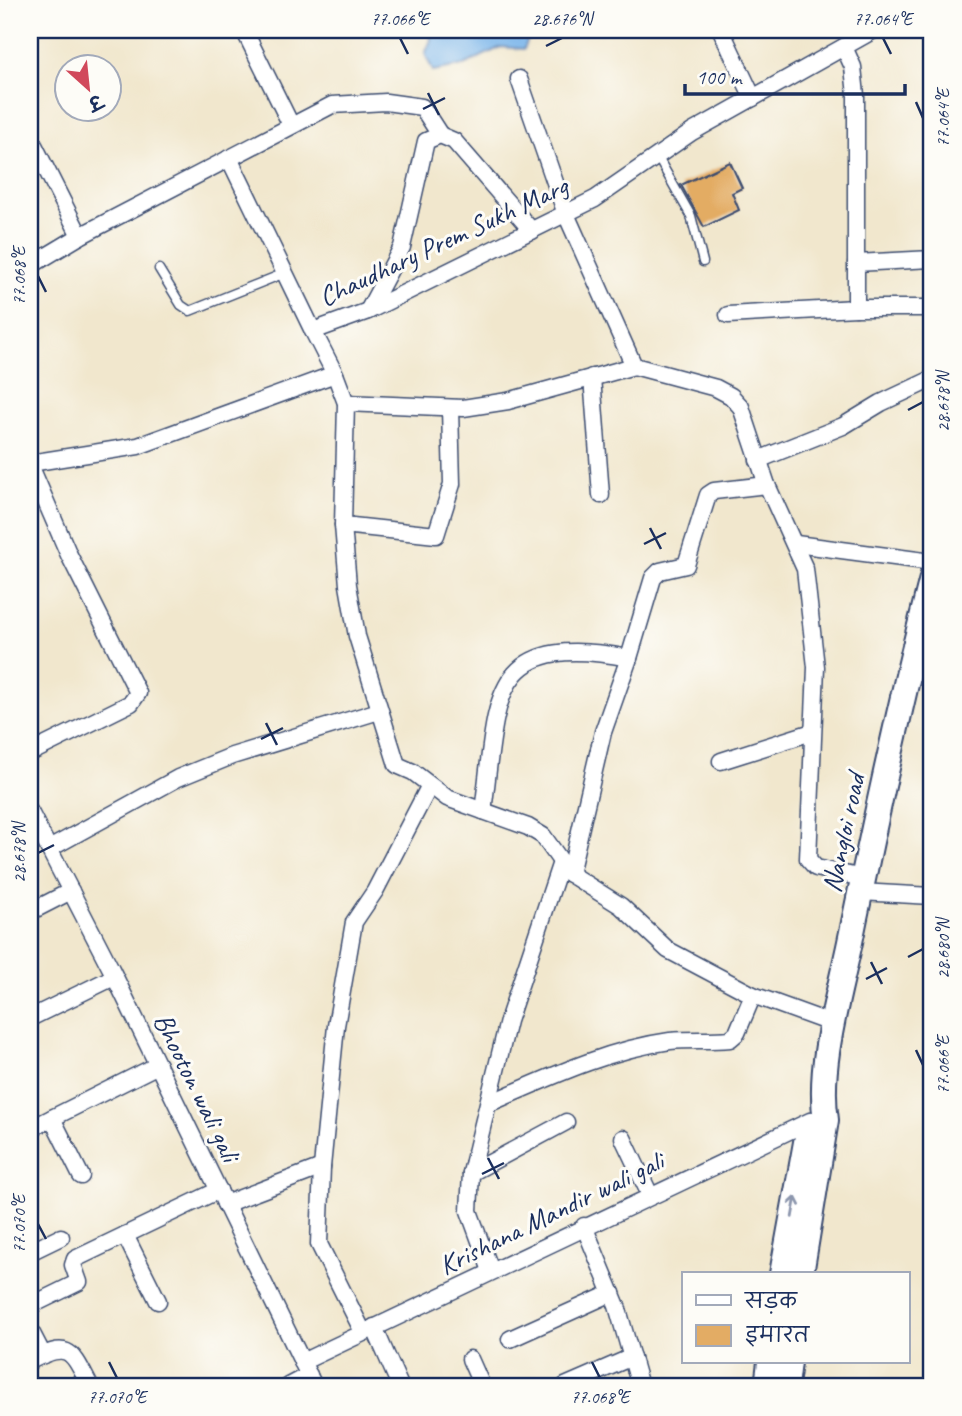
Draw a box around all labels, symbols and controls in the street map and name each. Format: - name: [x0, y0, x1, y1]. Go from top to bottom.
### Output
- text: 77.066°E: [371, 8, 432, 30]
- text: 28.676°N: [532, 8, 595, 30]
- text: 77.064°E: [854, 8, 915, 30]
- north arrow: [52, 52, 122, 122]
- scale bar: [685, 52, 906, 96]
- text: 100 m: [696, 64, 743, 90]
- text: 77.064°E: [932, 86, 954, 147]
- text: उ: [82, 88, 108, 117]
- street label: Chaudhary Prem Sukh Marg: [313, 167, 575, 314]
- text: 77.068°E: [8, 244, 30, 305]
- text: 28.678°N: [932, 369, 954, 432]
- street label: Nangloi road: [813, 767, 873, 896]
- text: 28.678°N: [8, 820, 30, 883]
- text: 28.680°N: [932, 916, 954, 979]
- street label: Bhooton wali gali: [146, 1007, 250, 1170]
- text: 77.066°E: [932, 1033, 954, 1094]
- street label: Krishana Mandir wali gali: [433, 1142, 672, 1283]
- text: 77.070°E: [8, 1192, 30, 1253]
- one-way arrow: [788, 1196, 801, 1219]
- legend: [682, 1272, 909, 1364]
- text: सड़क: [744, 1288, 798, 1314]
- text: इमारत: [745, 1322, 811, 1348]
- text: 77.070°E: [88, 1386, 149, 1408]
- text: 77.068°E: [571, 1386, 632, 1408]

